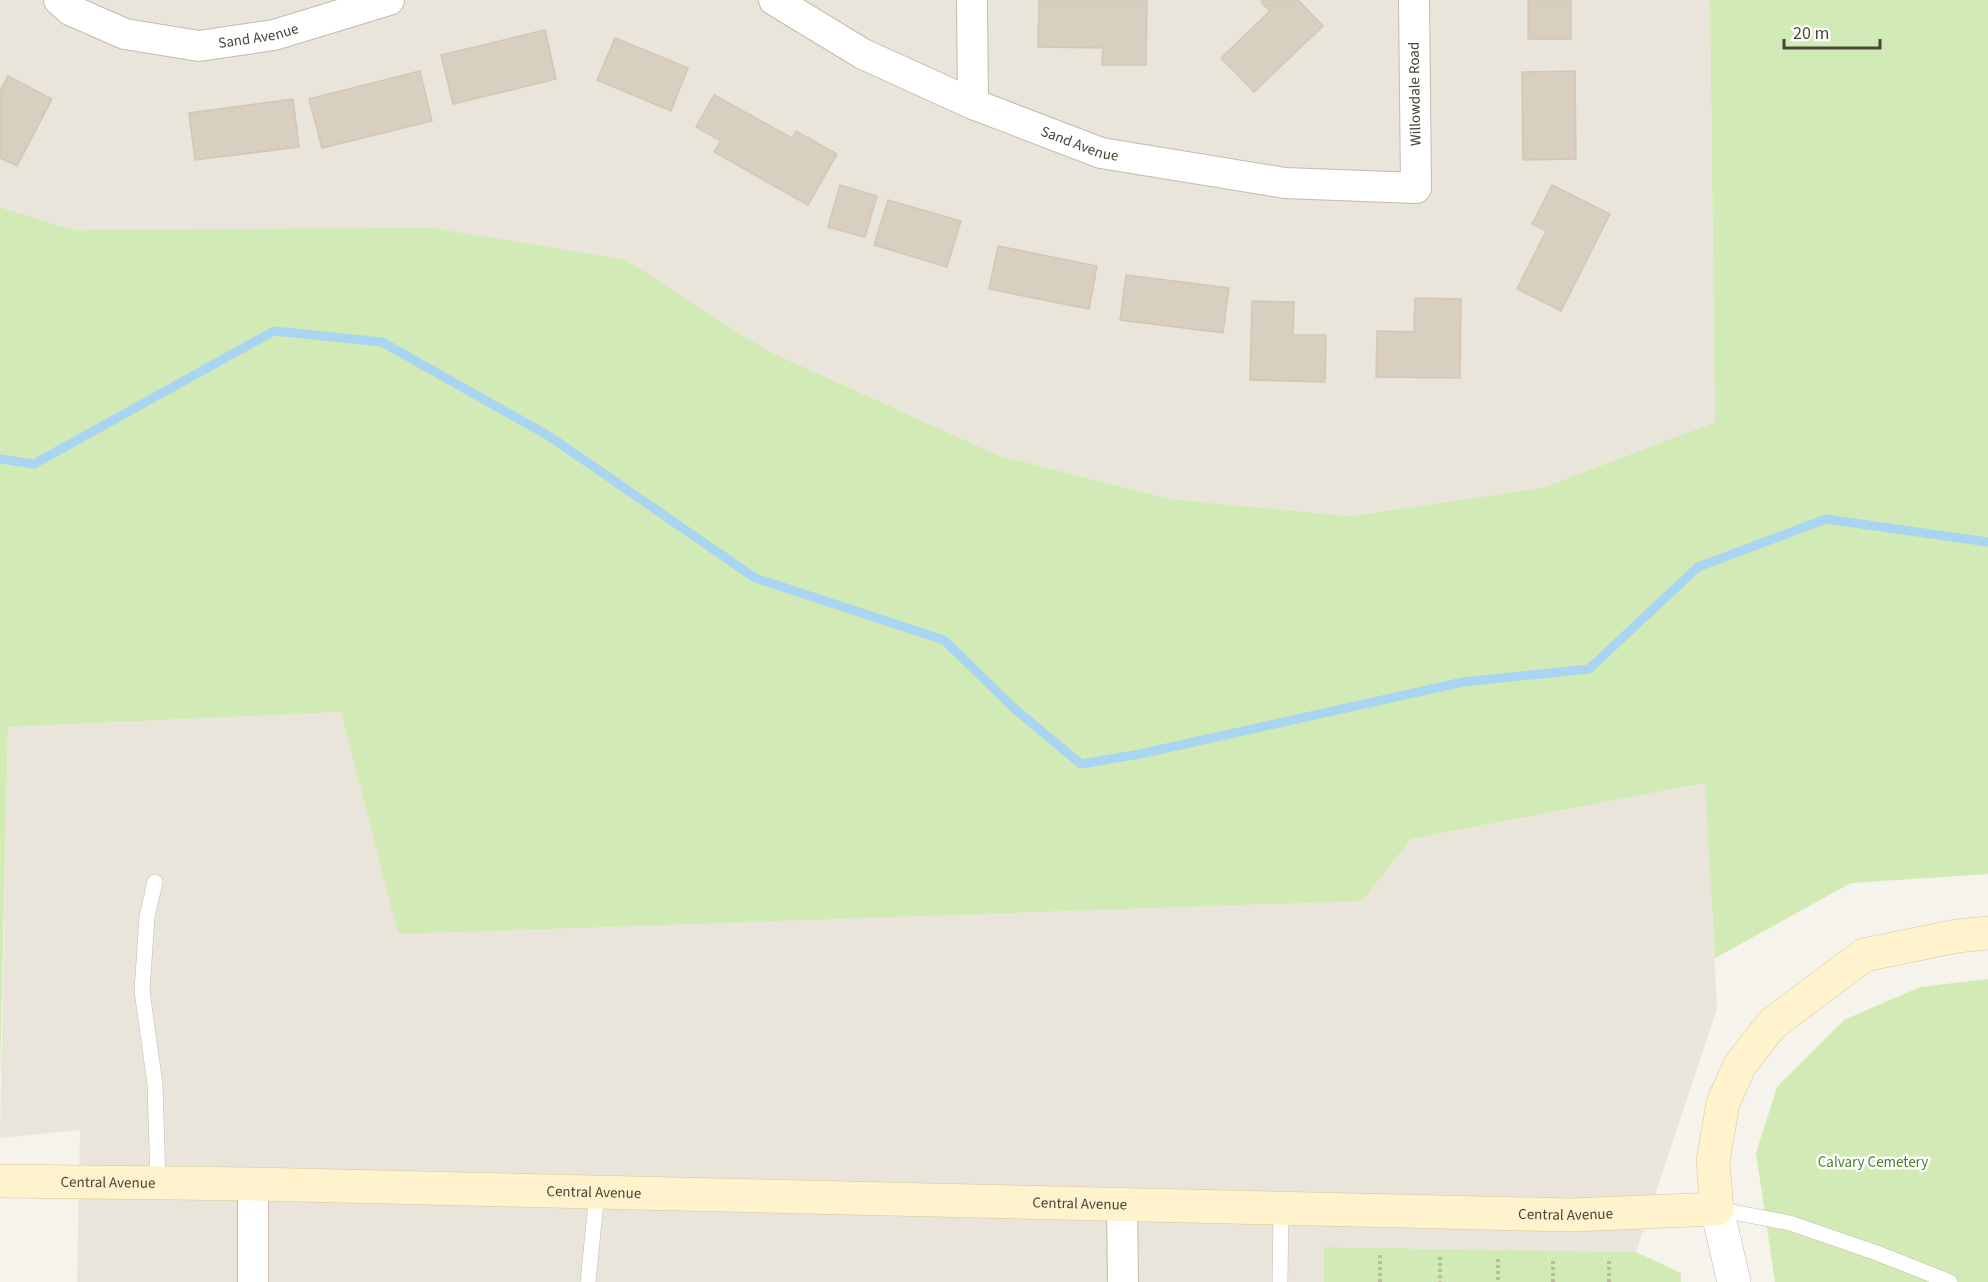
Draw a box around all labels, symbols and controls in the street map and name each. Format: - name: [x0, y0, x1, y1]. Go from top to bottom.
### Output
- scale bar: [1784, 12, 1880, 50]
- street label: Sand Avenue: [217, 18, 301, 54]
- text: 20 m: [1793, 21, 1829, 46]
- street label: Willowdale Road: [1404, 42, 1426, 146]
- street label: Sand Avenue: [1038, 120, 1120, 166]
- park label: Calvary Cemetery: [1818, 1152, 1928, 1173]
- street label: Central Avenue: [60, 1171, 156, 1193]
- street label: Central Avenue: [546, 1180, 642, 1204]
- street label: Central Avenue: [1032, 1192, 1127, 1215]
- street label: Central Avenue: [1518, 1203, 1613, 1226]

